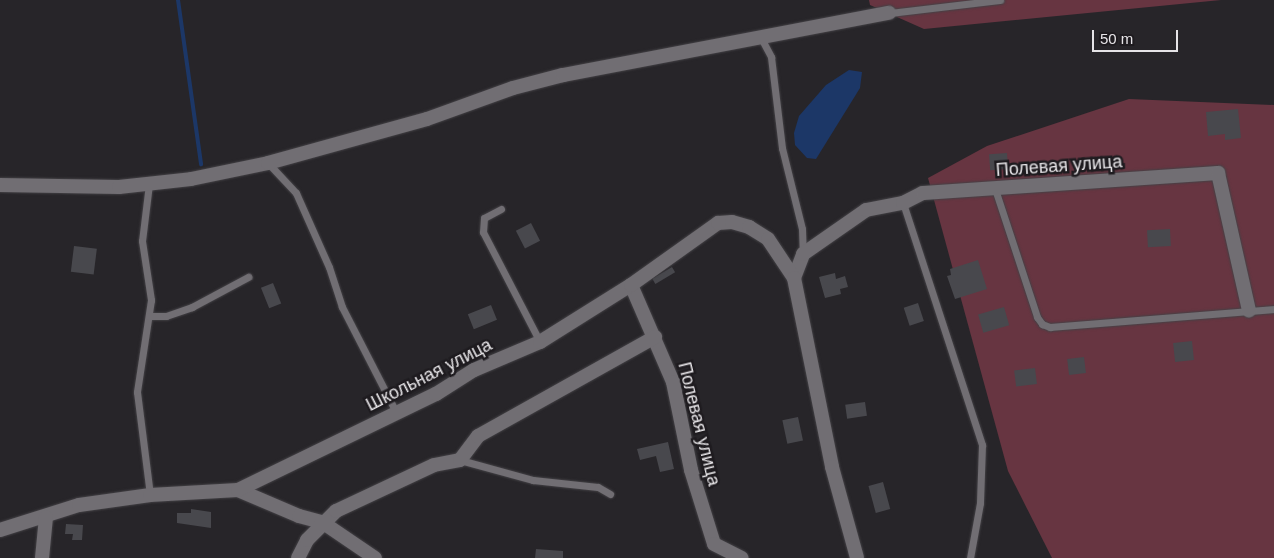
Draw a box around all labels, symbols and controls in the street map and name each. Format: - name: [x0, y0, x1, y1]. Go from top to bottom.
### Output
- scale bar: [1094, 20, 1180, 52]
- text: 50 m: [1100, 30, 1133, 47]
- street label: Полевая улица: [995, 151, 1123, 181]
- street label: Школьная улица: [363, 334, 495, 416]
- street label: Полевая улица: [673, 360, 725, 488]

